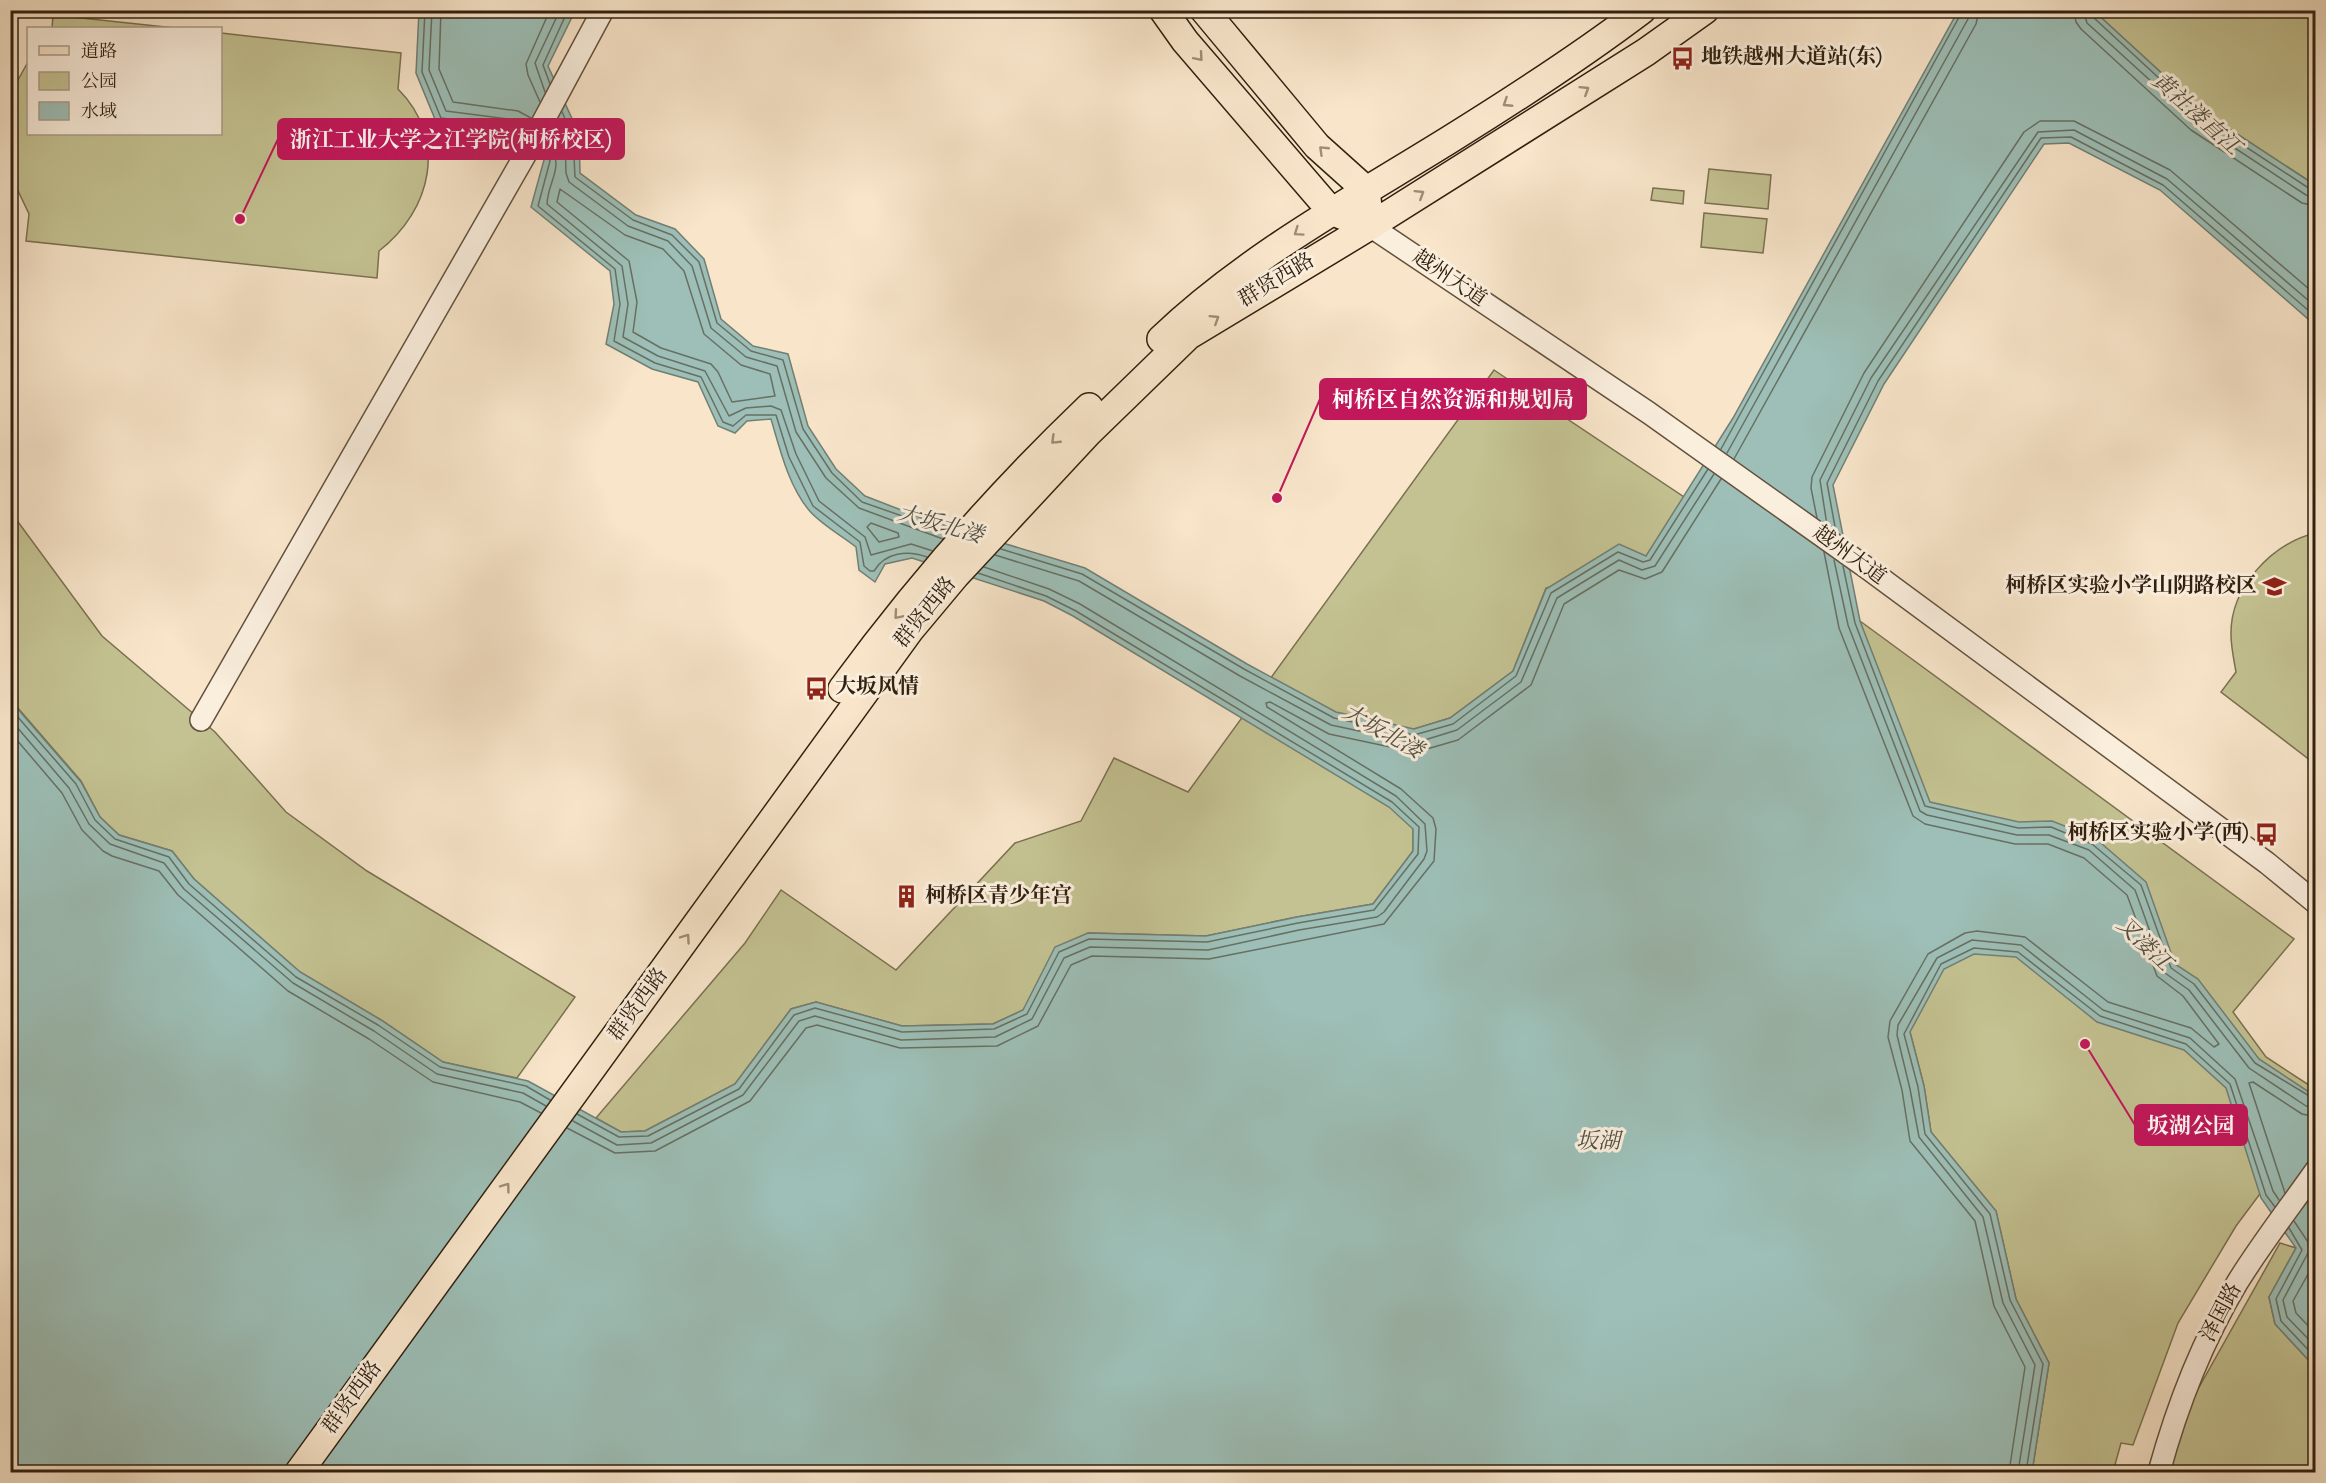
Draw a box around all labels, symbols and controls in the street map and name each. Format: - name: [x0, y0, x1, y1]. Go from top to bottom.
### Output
- legend: [27, 27, 222, 135]
- text: 道路: [81, 40, 117, 66]
- place label: 地铁越州大道站(东): [1701, 43, 1883, 73]
- bus stop icon: 地铁越州大道站(东): [1670, 45, 1696, 71]
- one-way arrow: [1192, 50, 1203, 61]
- water label: 黄社溇直江: [2143, 66, 2249, 166]
- text: 公园: [81, 70, 117, 96]
- one-way arrow: [1579, 86, 1589, 98]
- one-way arrow: [1503, 95, 1513, 107]
- text: 水域: [81, 100, 117, 126]
- callout: 浙江工业大学之江学院(柯桥校区): [278, 119, 624, 159]
- text: 浙江工业大学之江学院(柯桥校区): [290, 126, 612, 158]
- one-way arrow: [1319, 147, 1330, 158]
- one-way arrow: [1414, 190, 1424, 202]
- one-way arrow: [1294, 225, 1305, 236]
- street label: 越州大道: [1406, 243, 1492, 315]
- street label: 群贤西路: [1233, 247, 1321, 315]
- one-way arrow: [1209, 315, 1219, 327]
- callout: 柯桥区自然资源和规划局: [1320, 379, 1586, 419]
- text: 柯桥区自然资源和规划局: [1332, 386, 1574, 418]
- one-way arrow: [1051, 433, 1062, 444]
- water label: 大坂北溇: [893, 498, 989, 554]
- street label: 越州大道: [1806, 519, 1892, 593]
- street label: 群贤西路: [888, 571, 964, 655]
- place label: 柯桥区实验小学山阴路校区: [2005, 572, 2257, 602]
- school or university icon: 柯桥区实验小学山阴路校区: [2262, 574, 2288, 600]
- one-way arrow: [895, 608, 906, 619]
- place label: 大坂风情: [835, 673, 919, 703]
- bus stop icon: 大坂风情: [804, 675, 830, 701]
- water label: 大坂北溇: [1336, 698, 1430, 769]
- place label: 柯桥区实验小学(西): [2067, 819, 2249, 849]
- bus stop icon: 柯桥区实验小学(西): [2254, 821, 2280, 847]
- place label: 柯桥区青少年宫: [925, 882, 1072, 912]
- building icon: 柯桥区青少年宫: [894, 884, 920, 910]
- water label: 叉溇江: [2108, 911, 2180, 982]
- one-way arrow: [679, 934, 690, 945]
- street label: 群贤西路: [602, 962, 676, 1048]
- callout: 坂湖公园: [2135, 1105, 2247, 1145]
- text: 坂湖公园: [2147, 1112, 2235, 1144]
- water label: 坂湖: [1576, 1127, 1624, 1159]
- one-way arrow: [499, 1183, 510, 1194]
- street label: 泽国路: [2194, 1278, 2250, 1348]
- street label: 群贤西路: [316, 1355, 390, 1441]

